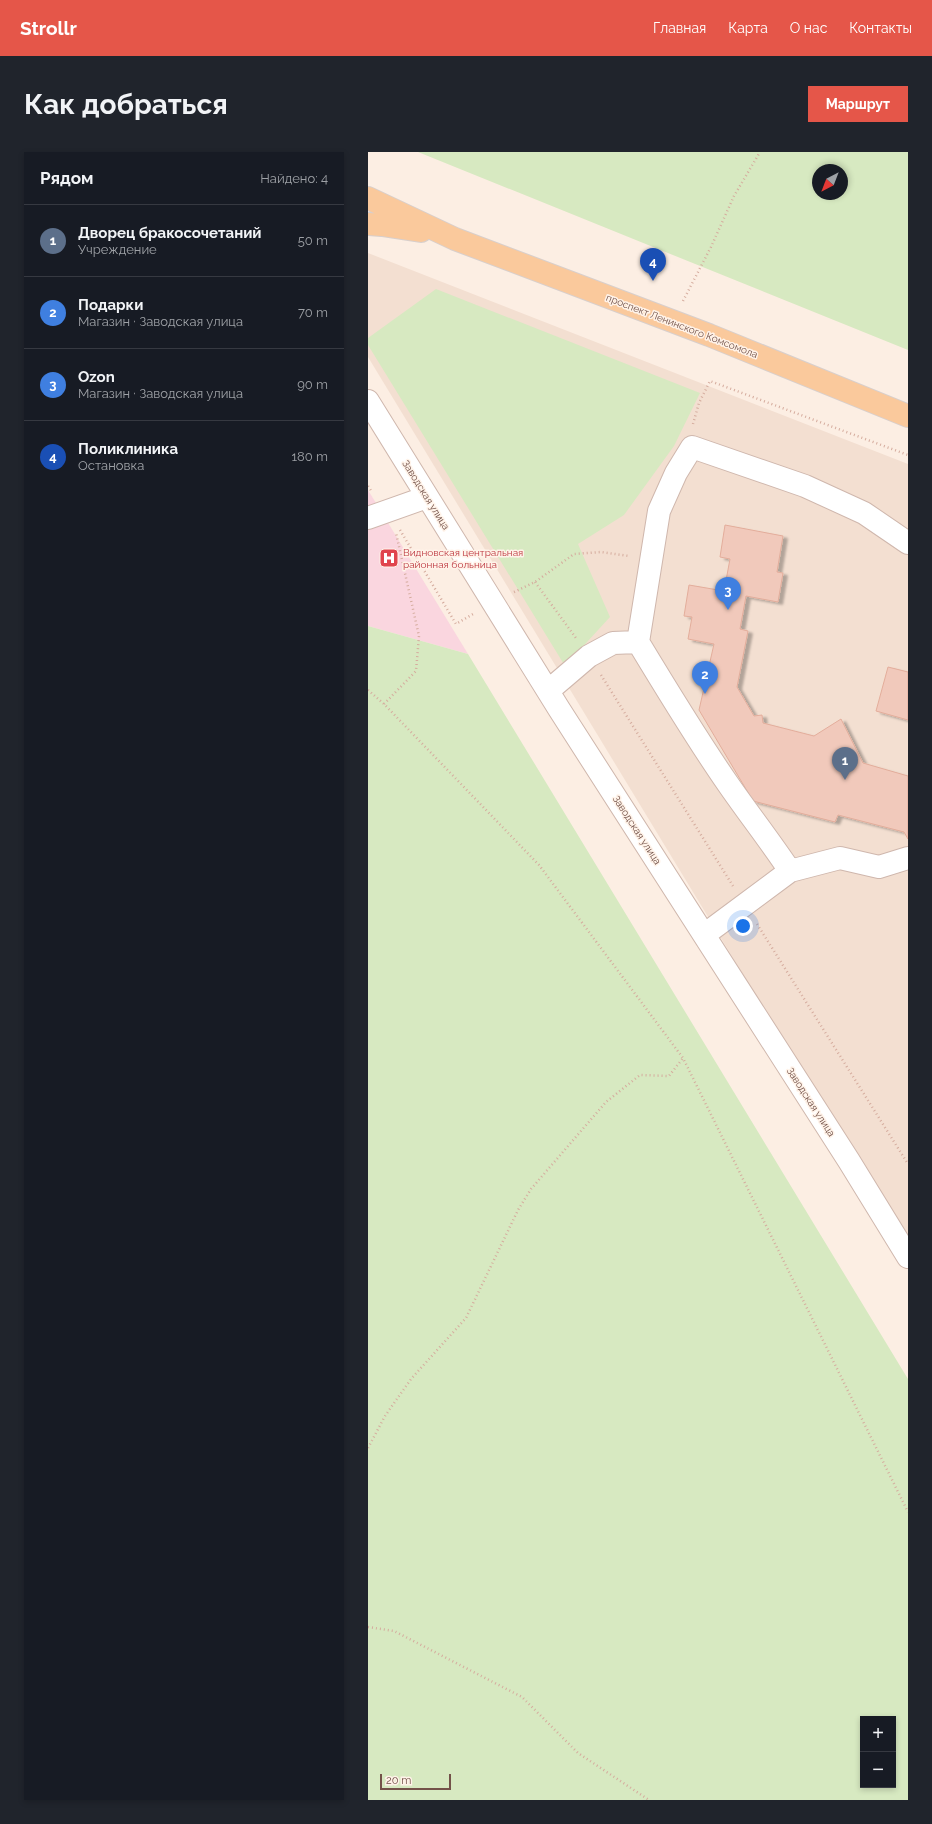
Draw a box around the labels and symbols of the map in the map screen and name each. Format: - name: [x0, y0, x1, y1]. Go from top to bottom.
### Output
- north arrow: [812, 164, 848, 200]
- pin: 4: [640, 248, 666, 281]
- street label: проспект Ленинского Комсомола: [605, 292, 759, 360]
- street label: Заводская улица: [400, 458, 452, 532]
- hospital icon: Видновская центральная районная больница: [378, 547, 400, 569]
- place label: Видновская центральная районная больница: [403, 547, 523, 570]
- pin: 3: [715, 577, 741, 610]
- pin: 2: [692, 661, 718, 694]
- pin: 1: [832, 747, 858, 780]
- street label: Заводская улица: [611, 794, 663, 866]
- your location: [733, 916, 753, 936]
- street label: Заводская улица: [785, 1066, 837, 1138]
- scale bar: [380, 1772, 451, 1791]

